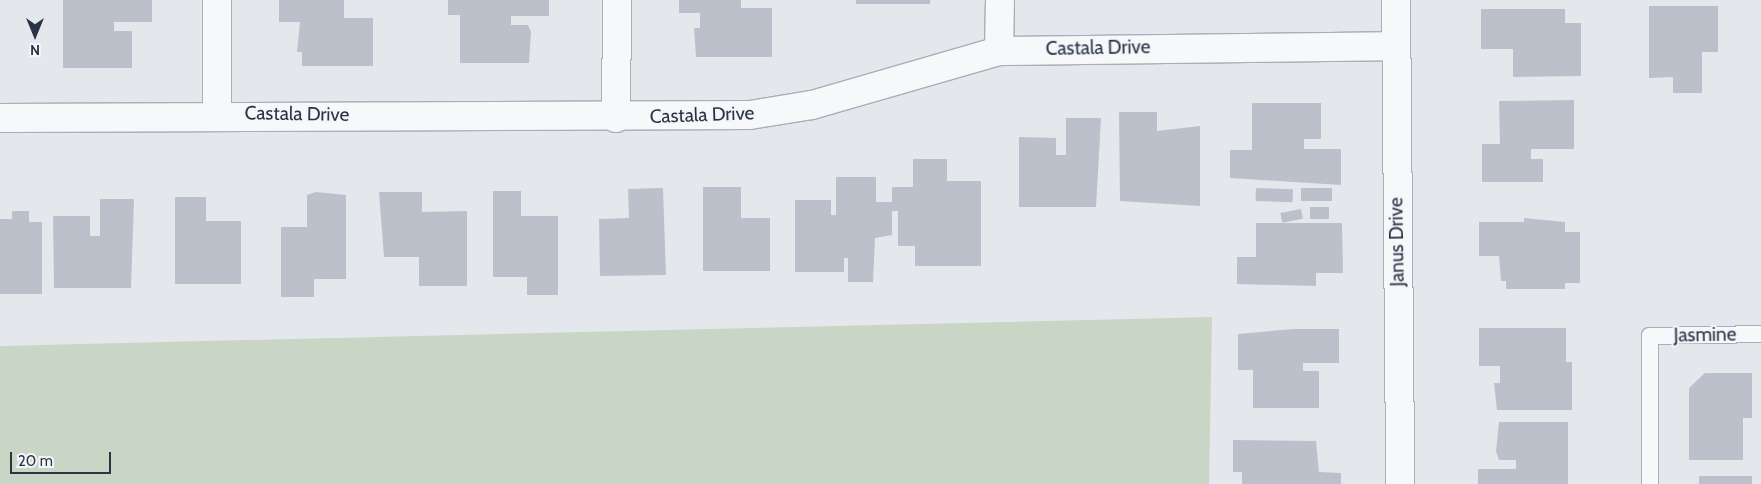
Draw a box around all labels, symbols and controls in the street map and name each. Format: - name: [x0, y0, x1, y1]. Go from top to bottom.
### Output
- north arrow: [10, 10, 60, 60]
- street label: Castala Drive: [1045, 36, 1151, 60]
- text: N: [30, 41, 40, 59]
- street label: Castala Drive: [244, 102, 350, 126]
- street label: Castala Drive: [649, 102, 755, 128]
- street label: Janus Drive: [1385, 197, 1409, 287]
- street label: Jasmine: [1673, 323, 1737, 347]
- scale bar: [12, 442, 114, 474]
- text: 20 m: [18, 452, 53, 470]

